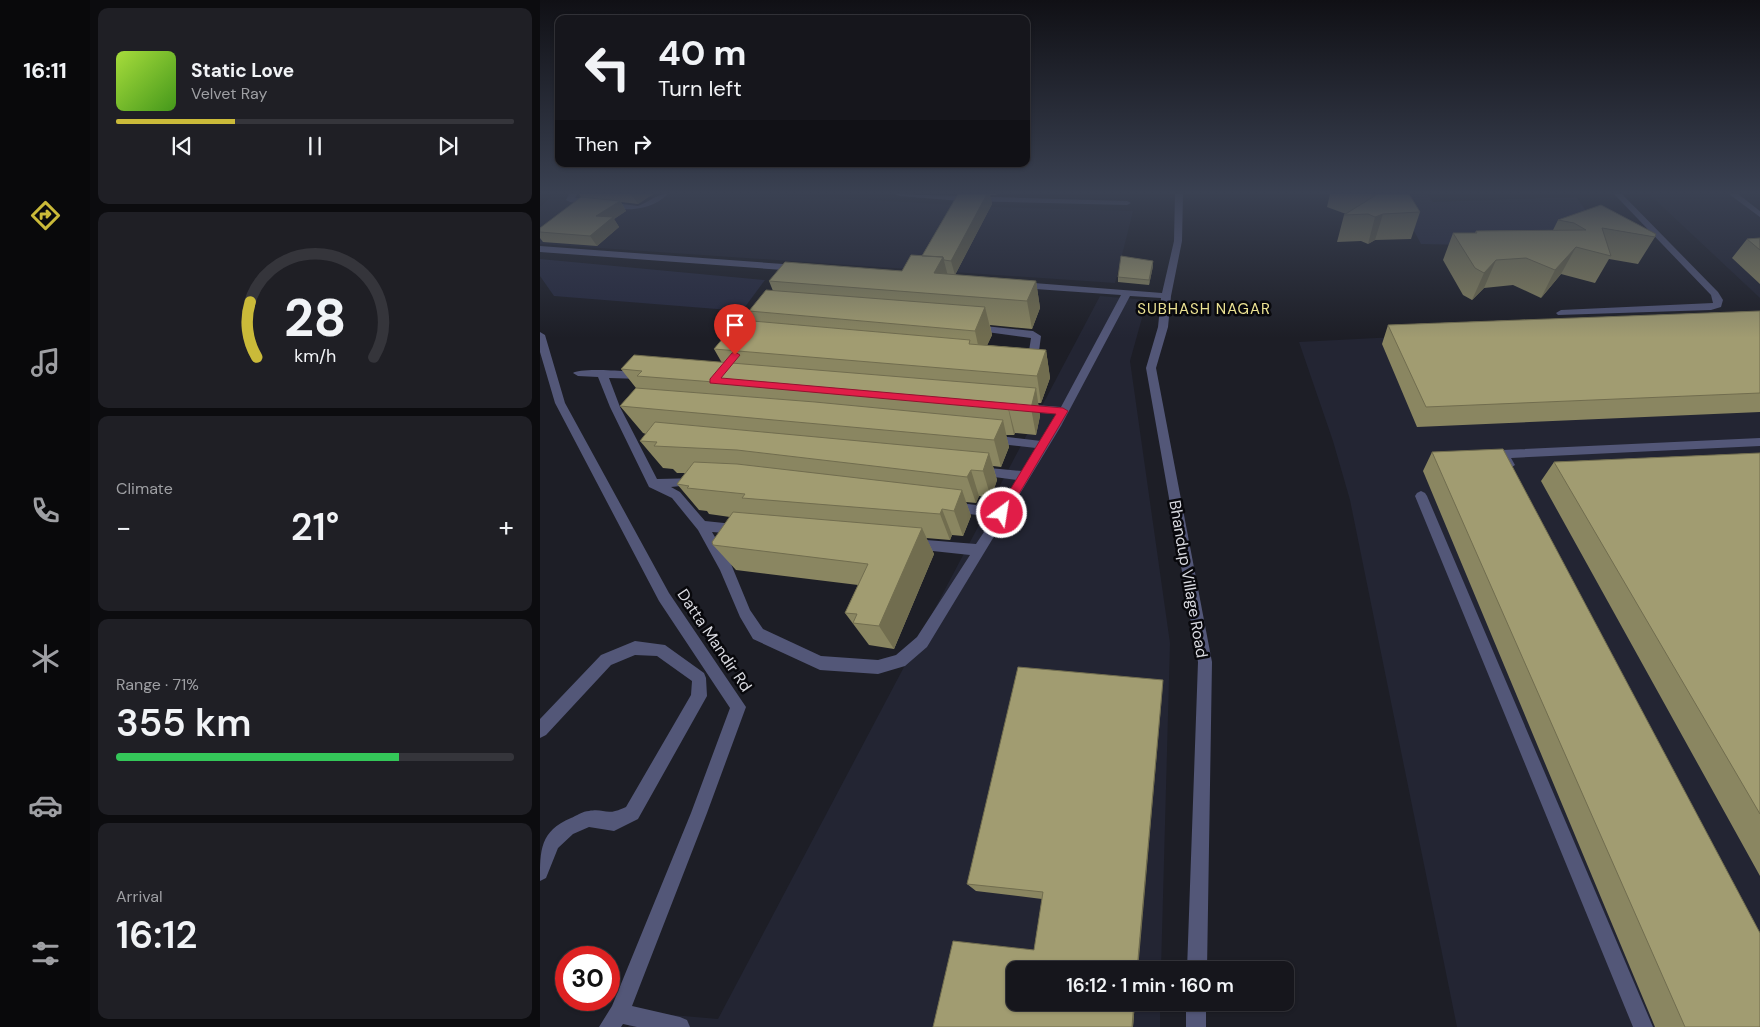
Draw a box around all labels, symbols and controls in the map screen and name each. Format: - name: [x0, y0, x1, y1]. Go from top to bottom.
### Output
- text: 40 m: [658, 30, 747, 76]
- icon: left: [575, 35, 640, 100]
- text: 16:11: [23, 56, 67, 85]
- text: Static Love: [191, 58, 294, 83]
- text: Turn left: [658, 74, 742, 103]
- text: Velvet Ray: [191, 83, 267, 104]
- icon: right: [628, 130, 656, 158]
- icon: previous: [168, 132, 196, 160]
- icon: pause: [301, 132, 329, 160]
- icon: next: [434, 132, 462, 160]
- text: Then: [575, 132, 618, 157]
- icon: directions: [28, 198, 63, 233]
- text: 28: [284, 284, 346, 352]
- district label: SUBHASH NAGAR: [1137, 299, 1271, 319]
- pin: [714, 304, 756, 355]
- icon: arrive: [721, 311, 749, 339]
- text: km/h: [294, 344, 336, 368]
- icon: music: [28, 345, 63, 380]
- text: Climate: [116, 478, 173, 499]
- position arrow: [975, 486, 1027, 538]
- icon: phone: [28, 493, 63, 528]
- street label: Bhandup Village Road: [1164, 499, 1213, 660]
- text: 21°: [291, 502, 339, 552]
- text: −: [116, 509, 131, 546]
- text: +: [499, 509, 514, 546]
- street label: Datta Mandir Rd: [672, 585, 757, 696]
- icon: climate: [28, 641, 63, 676]
- text: Range · 71%: [116, 674, 199, 695]
- text: 355 km: [116, 698, 251, 748]
- icon: car: [28, 788, 63, 823]
- text: Arrival: [116, 886, 163, 907]
- text: 16:12: [116, 910, 198, 960]
- icon: filters: [28, 936, 63, 971]
- speed limit sign: 30: [555, 946, 620, 1011]
- text: 16:12 · 1 min · 160 m: [1066, 973, 1234, 998]

